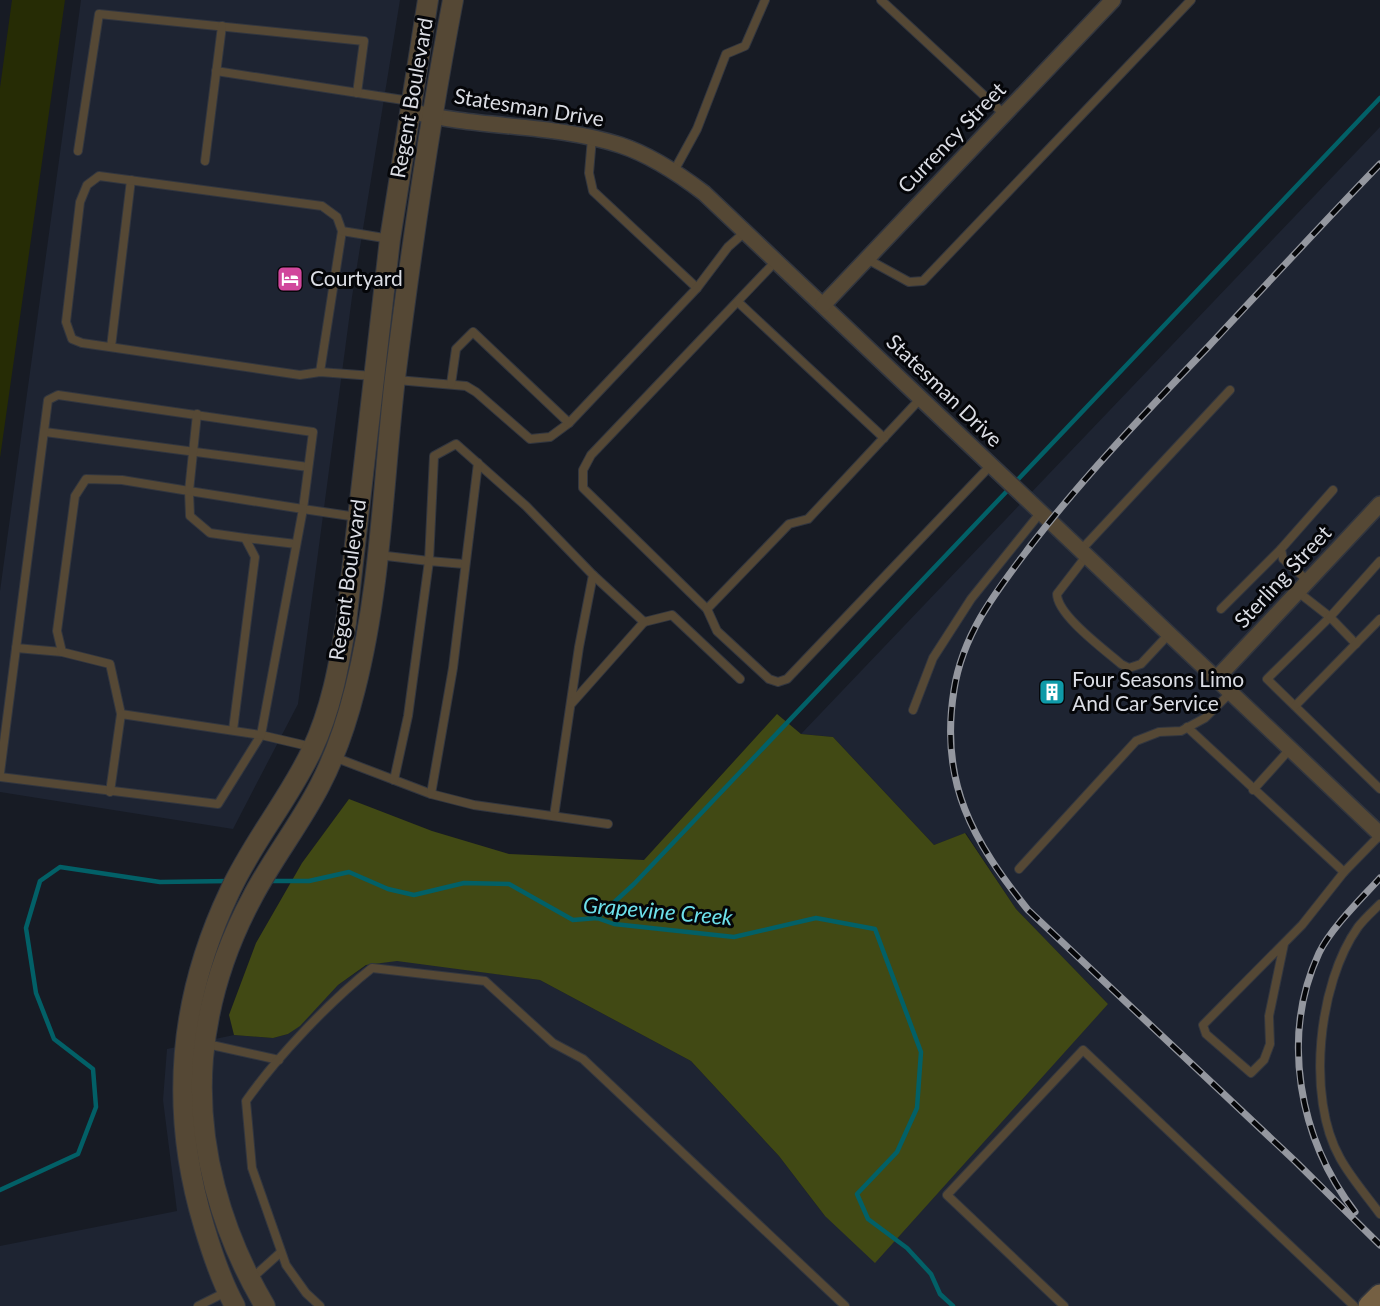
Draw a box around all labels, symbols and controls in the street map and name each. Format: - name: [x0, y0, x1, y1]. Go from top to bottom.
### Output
- street label: Regent Boulevard: [384, 15, 437, 180]
- street label: Currency Street: [892, 76, 1010, 198]
- street label: Statesman Drive: [453, 82, 606, 131]
- hotel icon: Courtyard: [275, 264, 305, 294]
- place label: Courtyard: [310, 265, 403, 290]
- street label: Statesman Drive: [882, 328, 1008, 451]
- street label: Regent Boulevard: [323, 497, 370, 662]
- street label: Sterling Street: [1228, 519, 1336, 632]
- place label: Four Seasons Limo And Car Service: [1072, 666, 1244, 715]
- building icon: Four Seasons Limo And Car Service: [1037, 677, 1067, 707]
- water label: Grapevine Creek: [582, 891, 734, 931]

